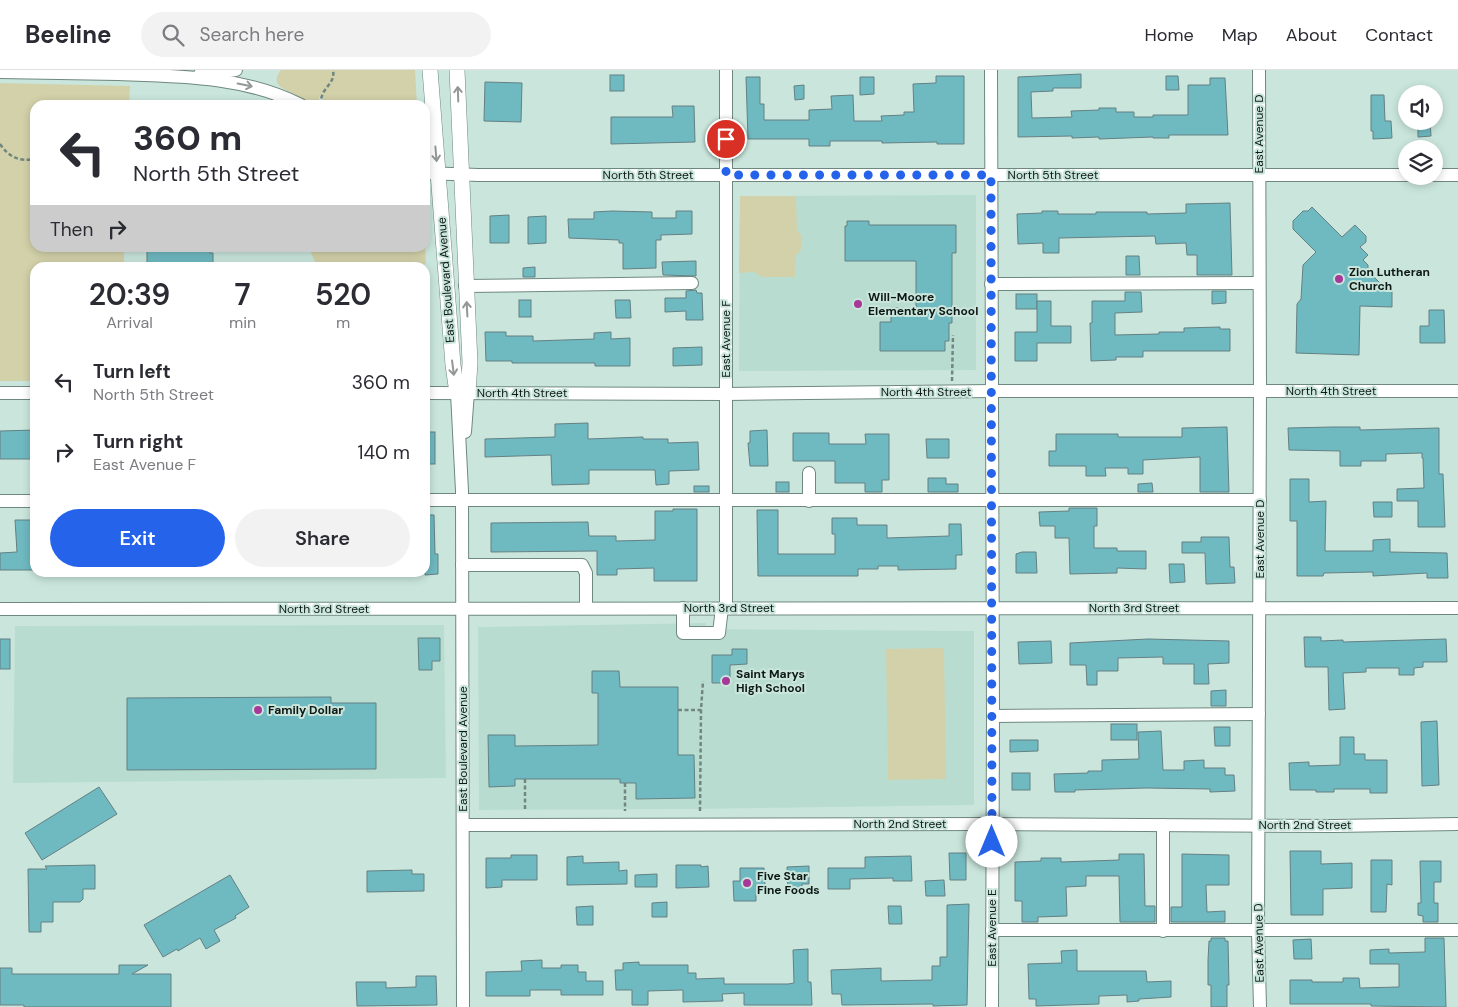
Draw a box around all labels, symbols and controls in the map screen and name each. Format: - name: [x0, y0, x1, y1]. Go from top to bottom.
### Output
- search box: [141, 12, 491, 57]
- text: Beeline: [25, 19, 111, 50]
- icon: search: [159, 21, 187, 49]
- text: Search here: [199, 22, 304, 47]
- text: Home: [1144, 23, 1194, 47]
- text: Map: [1222, 23, 1258, 47]
- text: About: [1286, 23, 1337, 47]
- text: Contact: [1365, 23, 1433, 47]
- one-way arrow: [237, 81, 253, 91]
- map controls: [1398, 85, 1443, 185]
- button: sound: [1398, 85, 1443, 130]
- one-way arrow: [453, 86, 462, 102]
- street label: East Avenue D: [1251, 94, 1267, 174]
- text: 360 m: [133, 115, 242, 161]
- pin: [705, 118, 747, 160]
- icon: left: [50, 120, 115, 185]
- icon: arrive: [712, 125, 740, 153]
- button: layers: [1398, 140, 1443, 185]
- one-way arrow: [432, 145, 441, 161]
- text: North 5th Street: [133, 159, 299, 188]
- street label: North 5th Street: [603, 167, 694, 183]
- street label: North 5th Street: [1008, 167, 1099, 183]
- icon: right: [103, 215, 131, 243]
- text: Then: [50, 217, 93, 242]
- street label: East Boulevard Avenue: [434, 217, 458, 343]
- place label: Zion Lutheran Church: [1349, 264, 1430, 294]
- marker: Zion Lutheran Church: [1333, 273, 1345, 285]
- text: 20:39: [89, 275, 170, 314]
- text: 7: [235, 275, 251, 314]
- text: 520: [315, 275, 371, 314]
- place label: Will-Moore Elementary School: [868, 289, 978, 319]
- marker: Will-Moore Elementary School: [852, 298, 864, 310]
- street label: East Avenue F: [718, 300, 734, 378]
- one-way arrow: [462, 301, 471, 317]
- text: Arrival: [106, 312, 153, 333]
- text: min: [229, 312, 256, 333]
- text: m: [336, 312, 350, 333]
- text: Turn left: [93, 359, 171, 384]
- one-way arrow: [448, 359, 458, 375]
- icon: left: [50, 368, 78, 396]
- text: 360 m: [352, 370, 410, 395]
- street label: North 4th Street: [1286, 383, 1377, 399]
- text: North 5th Street: [93, 384, 214, 405]
- street label: North 4th Street: [881, 384, 972, 400]
- street label: North 4th Street: [477, 385, 568, 401]
- text: Turn right: [93, 429, 183, 454]
- icon: right: [50, 438, 78, 466]
- text: 140 m: [358, 440, 410, 465]
- text: East Avenue F: [93, 454, 196, 475]
- street label: East Avenue D: [1252, 499, 1268, 579]
- button: Exit: [50, 509, 225, 567]
- button: Share: [235, 509, 410, 567]
- street label: North 3rd Street: [684, 600, 775, 616]
- street label: North 3rd Street: [1089, 600, 1180, 616]
- street label: North 3rd Street: [279, 601, 370, 617]
- place label: Saint Marys High School: [736, 666, 805, 696]
- marker: Saint Marys High School: [720, 675, 732, 687]
- street label: East Boulevard Avenue: [455, 686, 471, 812]
- place label: Family Dollar: [268, 702, 343, 718]
- marker: Family Dollar: [252, 704, 264, 716]
- position arrow: [965, 815, 1017, 867]
- street label: North 2nd Street: [853, 816, 947, 832]
- street label: North 2nd Street: [1258, 817, 1352, 833]
- place label: Five Star Fine Foods: [757, 868, 820, 898]
- marker: Five Star Fine Foods: [741, 877, 753, 889]
- street label: East Avenue E: [984, 889, 1000, 967]
- street label: East Avenue D: [1250, 903, 1268, 983]

